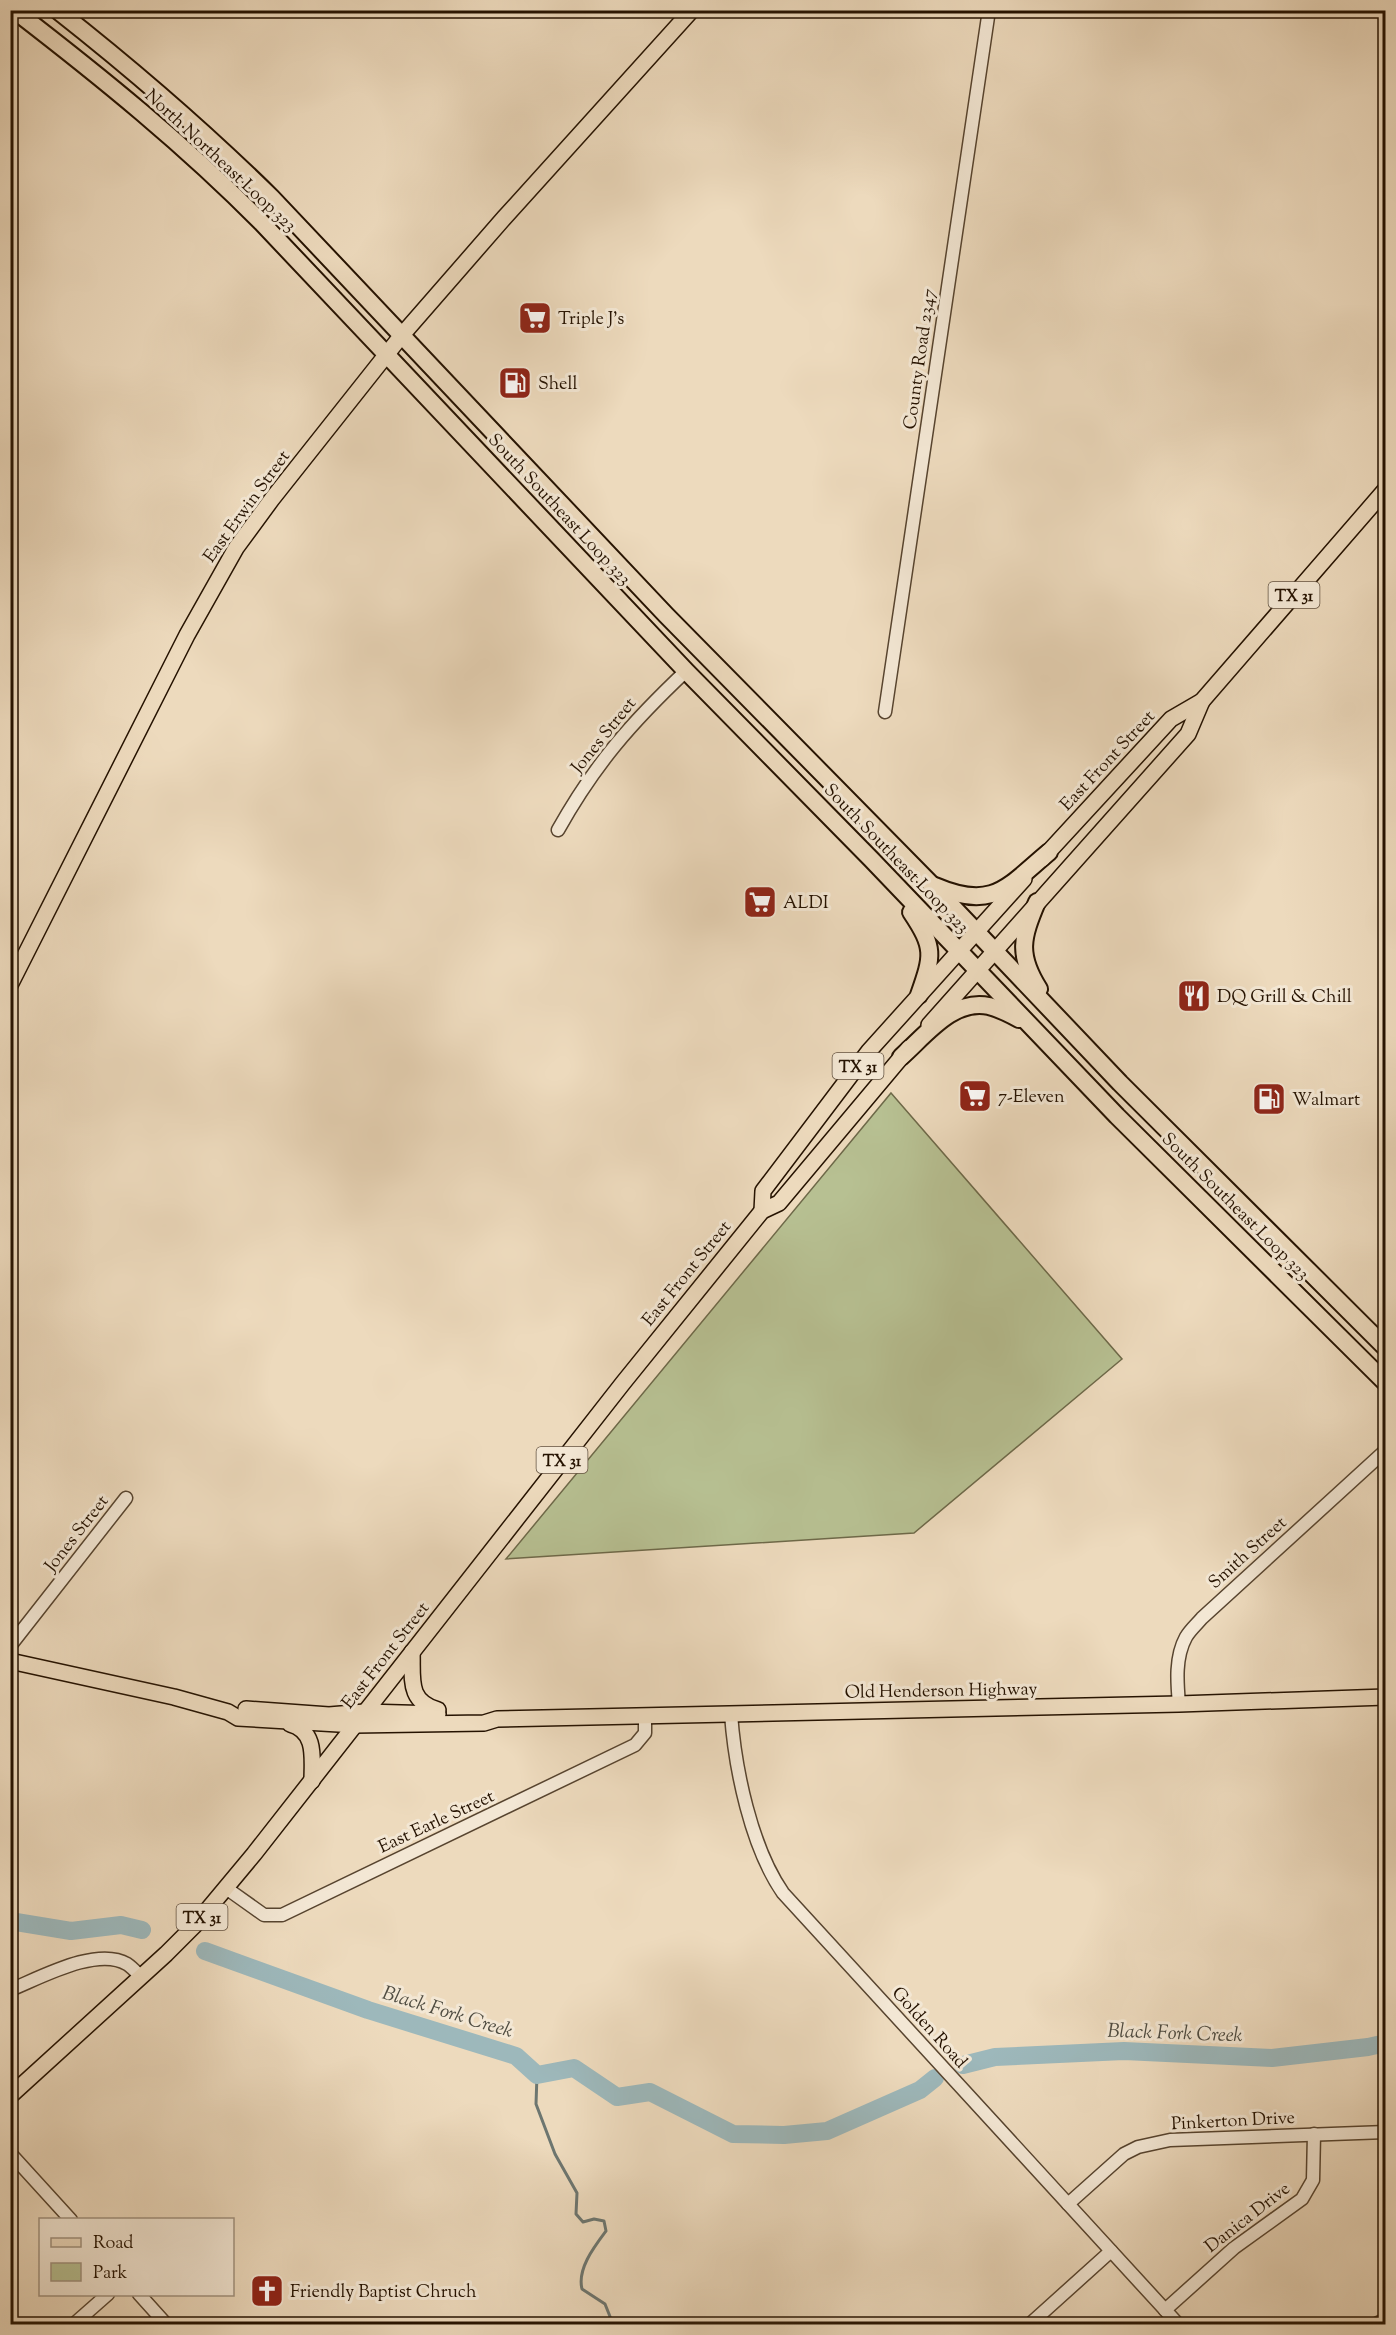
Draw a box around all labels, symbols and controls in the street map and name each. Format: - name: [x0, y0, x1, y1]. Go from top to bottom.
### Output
- street label: North Northeast Loop 323: [138, 84, 301, 239]
- street label: County Road 2347: [898, 287, 944, 431]
- supermarket icon: Triple J's: [517, 300, 553, 336]
- place label: Triple J's: [558, 307, 624, 333]
- fuel station icon: Shell: [497, 365, 533, 401]
- place label: Shell: [538, 372, 577, 398]
- street label: South Southeast Loop 323: [481, 428, 636, 592]
- street label: East Erwin Street: [198, 446, 297, 569]
- road number: TX 31: [1268, 582, 1320, 608]
- street label: Jones Street: [565, 693, 643, 781]
- street label: East Front Street: [1055, 705, 1162, 818]
- street label: South Southeast Loop 323: [817, 778, 974, 940]
- supermarket icon: ALDI: [742, 884, 778, 920]
- place label: ALDI: [783, 891, 829, 917]
- restaurant icon: DQ Grill & Chill: [1176, 978, 1212, 1014]
- place label: DQ Grill & Chill: [1217, 985, 1352, 1011]
- road number: TX 31: [832, 1053, 884, 1079]
- supermarket icon: 7-Eleven: [957, 1078, 993, 1114]
- fuel station icon: Walmart: [1251, 1081, 1287, 1117]
- place label: 7-Eleven: [998, 1085, 1065, 1111]
- place label: Walmart: [1292, 1088, 1360, 1114]
- street label: South Southeast Loop 323: [1155, 1128, 1314, 1287]
- street label: East Front Street: [637, 1216, 738, 1333]
- road number: TX 31: [536, 1447, 588, 1473]
- street label: Jones Street: [39, 1490, 116, 1579]
- street label: Smith Street: [1203, 1511, 1293, 1596]
- street label: East Front Street: [336, 1597, 437, 1715]
- street label: Old Henderson Highway: [844, 1677, 1038, 1707]
- street label: East Earle Street: [375, 1785, 499, 1861]
- road number: TX 31: [176, 1904, 228, 1930]
- water label: Black Fork Creek: [378, 1980, 516, 2047]
- street label: Golden Road: [885, 1982, 973, 2075]
- water label: Black Fork Creek: [1107, 2018, 1243, 2051]
- street label: Pinkerton Drive: [1170, 2106, 1296, 2138]
- street label: Danica Drive: [1200, 2177, 1296, 2260]
- legend: [39, 2218, 234, 2296]
- text: Road: [93, 2231, 133, 2257]
- text: Park: [93, 2261, 128, 2287]
- church icon: Friendly Baptist Chruch: [249, 2273, 285, 2309]
- place label: Friendly Baptist Chruch: [290, 2280, 477, 2306]

